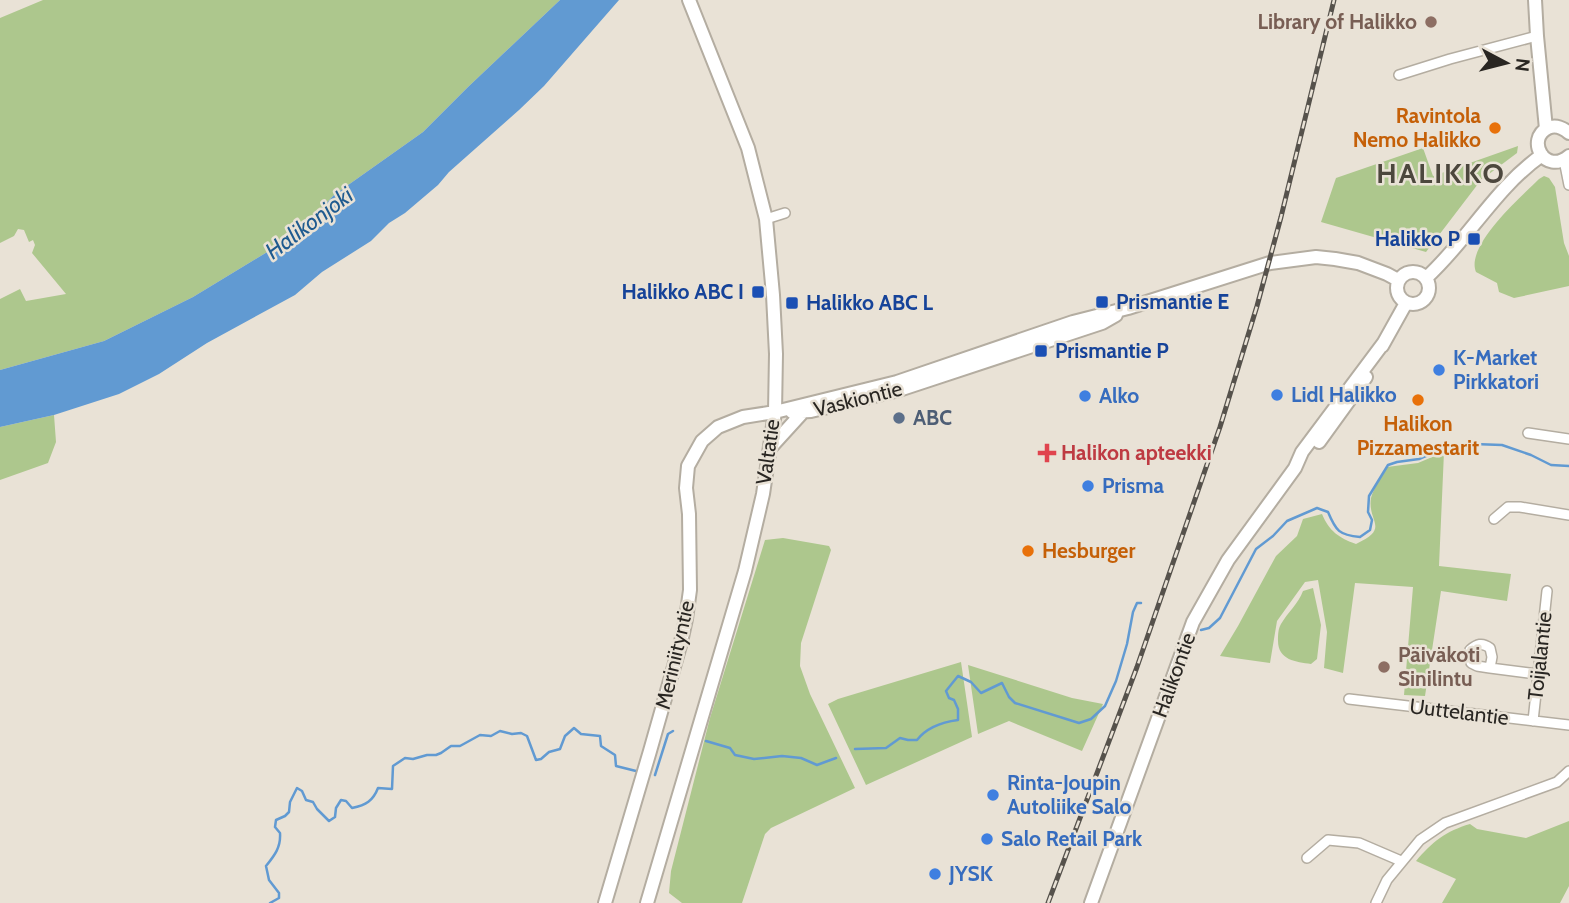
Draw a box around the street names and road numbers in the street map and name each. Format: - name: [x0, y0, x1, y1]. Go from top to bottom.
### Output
- street label: Vaskiontie: [811, 375, 905, 422]
- street label: Valtatie: [751, 417, 785, 486]
- street label: Meriniityntie: [650, 598, 699, 712]
- street label: Toijalantie: [1522, 610, 1558, 702]
- street label: Halikontie: [1147, 629, 1200, 721]
- street label: Uuttelantie: [1408, 693, 1510, 730]

